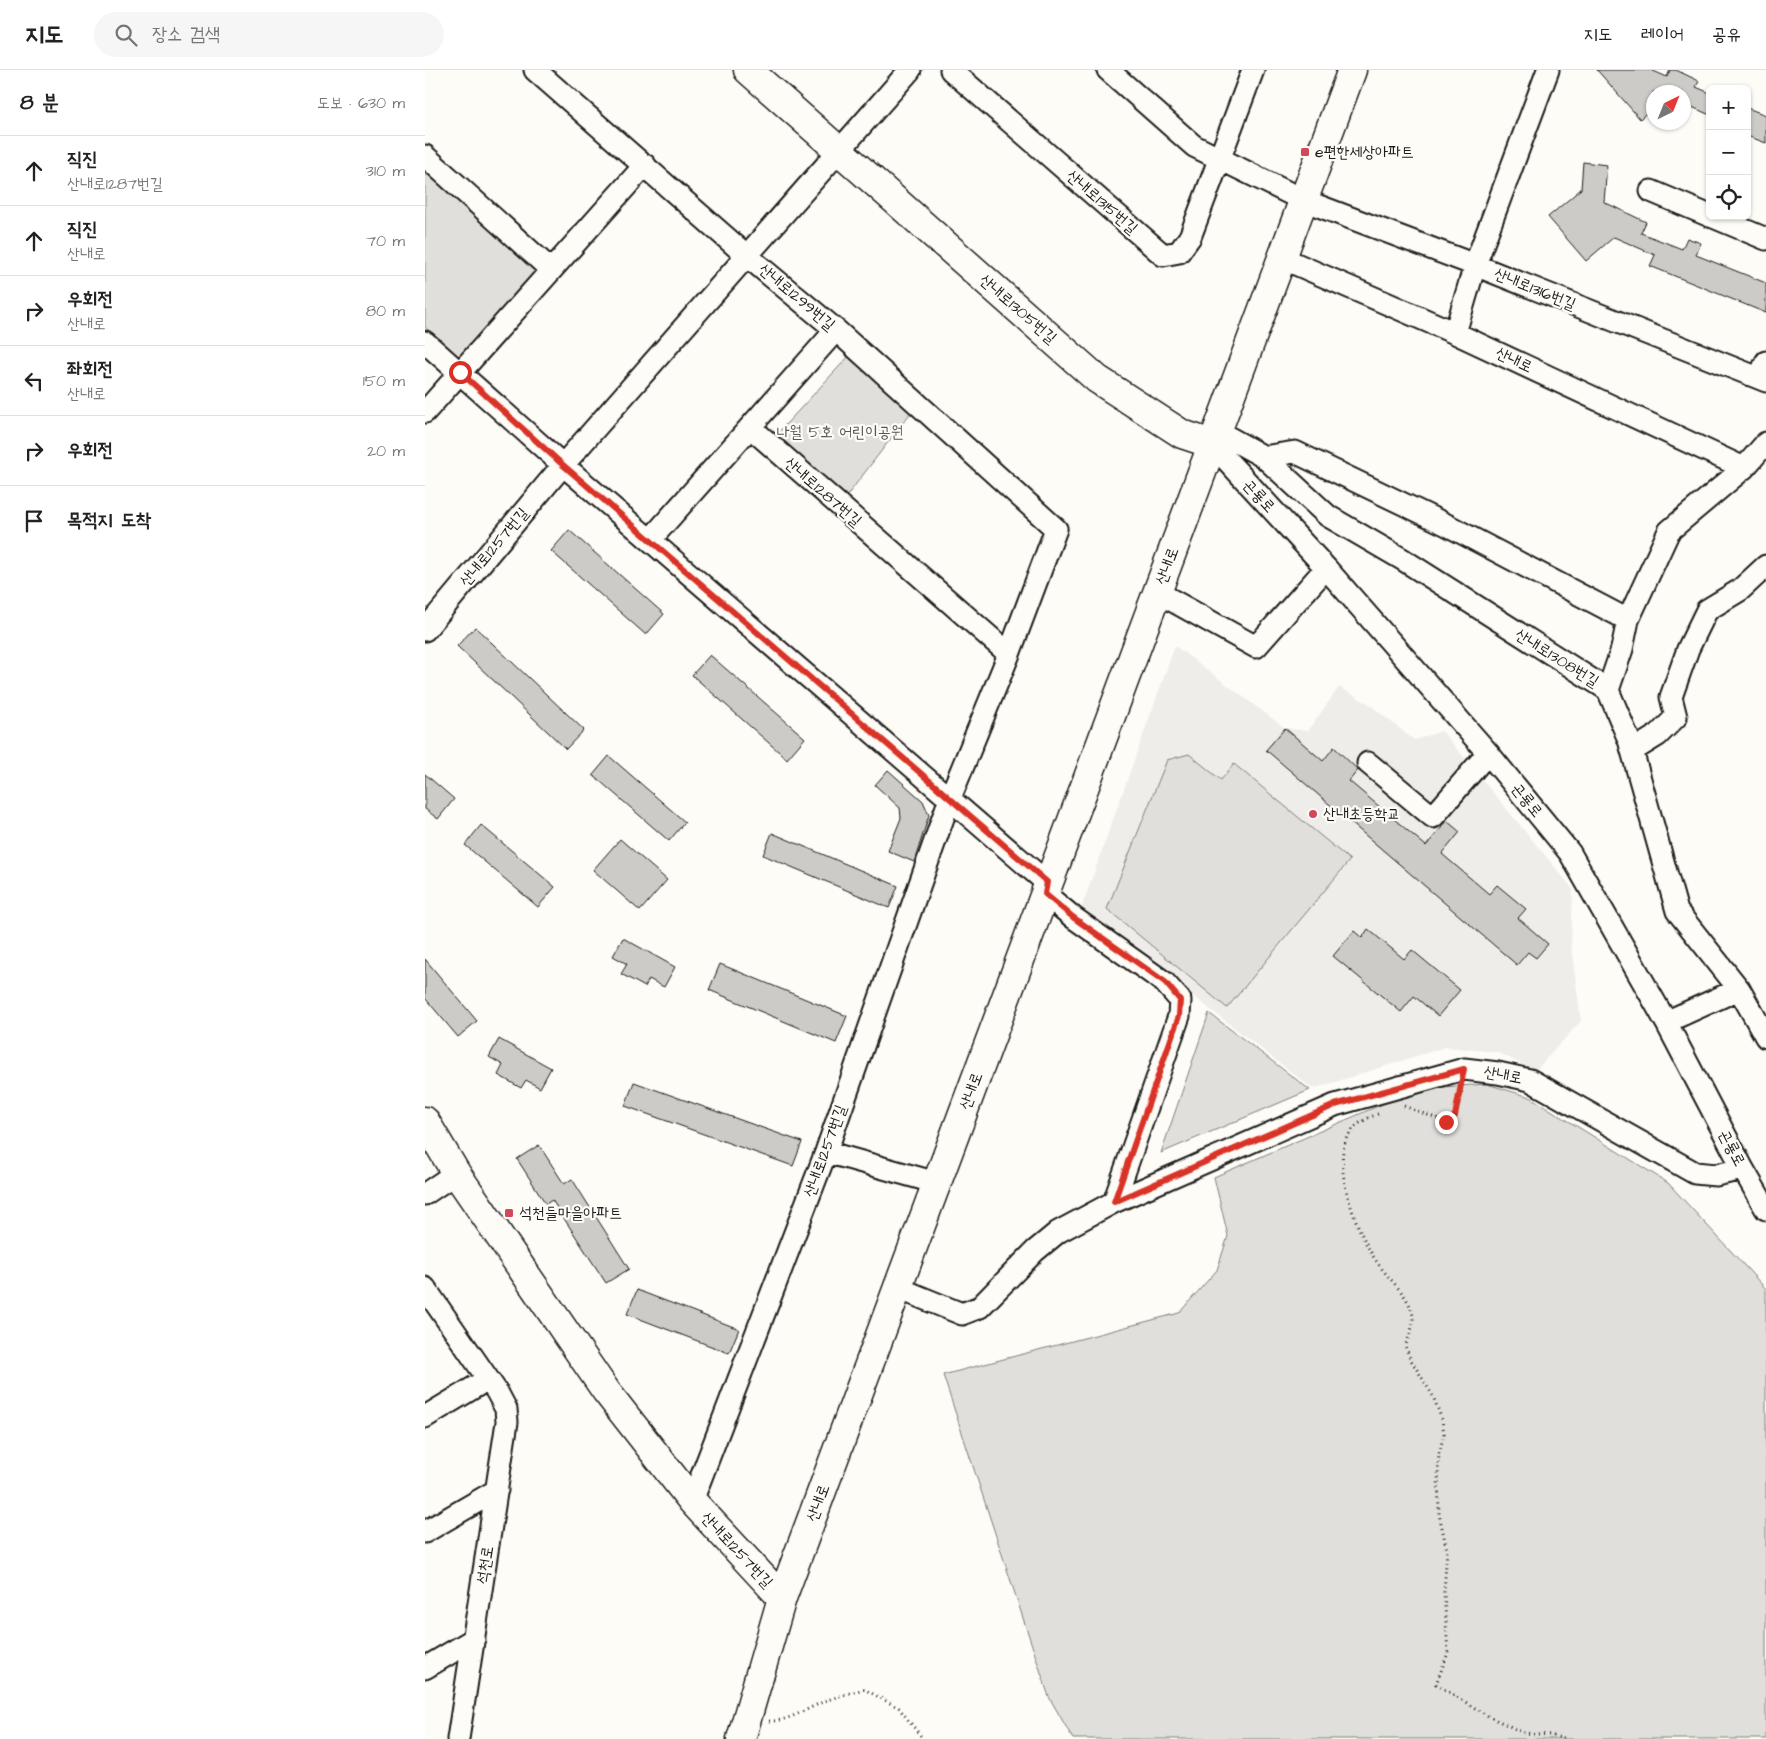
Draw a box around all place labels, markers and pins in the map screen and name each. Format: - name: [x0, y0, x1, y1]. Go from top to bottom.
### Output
- place label: e편한세상아파트: [1315, 141, 1414, 163]
- marker: e편한세상아파트: [1299, 146, 1311, 158]
- place label: 산내초등학교: [1323, 803, 1400, 825]
- marker: 산내초등학교: [1307, 808, 1319, 820]
- place label: 석천들마을아파트: [519, 1202, 622, 1224]
- marker: 석천들마을아파트: [503, 1207, 515, 1219]

